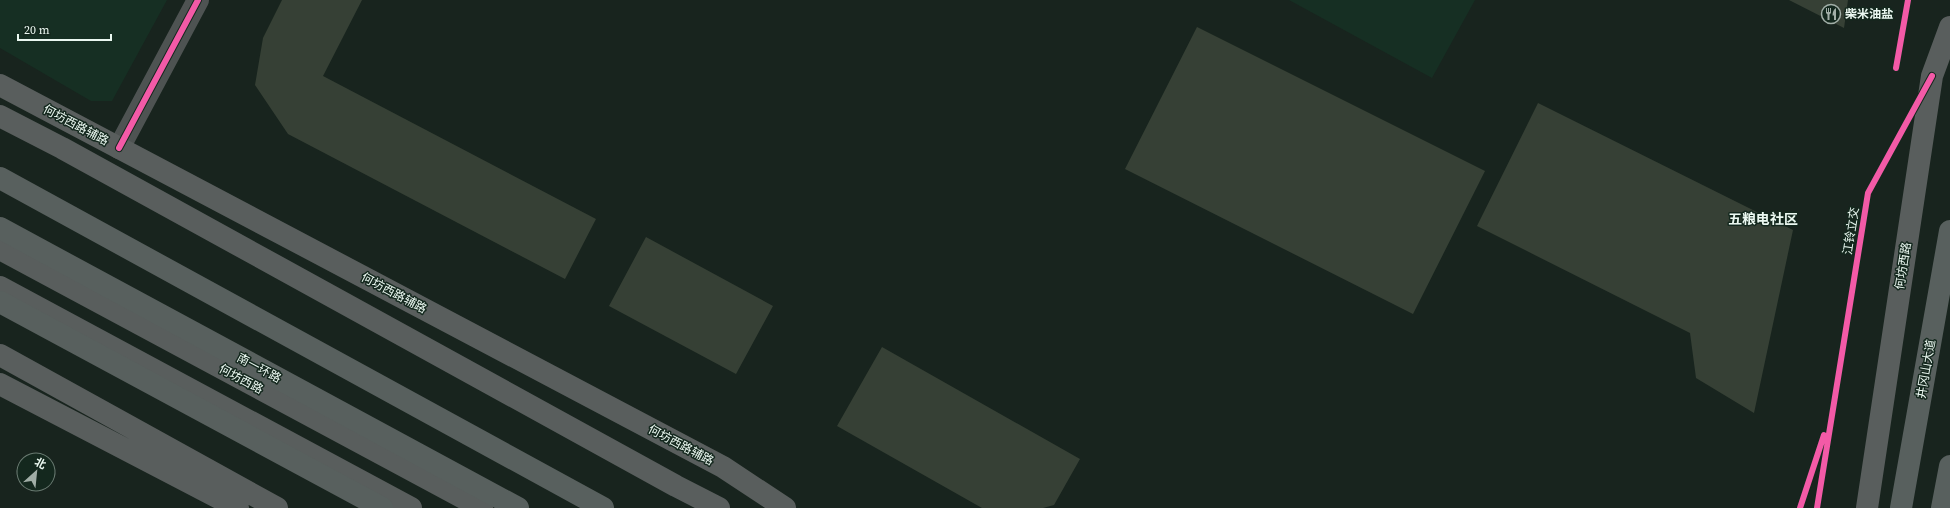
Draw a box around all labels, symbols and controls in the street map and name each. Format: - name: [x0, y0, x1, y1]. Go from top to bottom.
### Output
- restaurant icon: 柴米油盐: [1820, 3, 1842, 25]
- place label: 柴米油盐: [1845, 6, 1894, 22]
- scale bar: [18, 16, 111, 42]
- text: 20 m: [24, 22, 50, 38]
- street label: 何坊西路辅路: [40, 101, 112, 149]
- street label: 江铃立交: [1839, 206, 1863, 256]
- district label: 五粮电社区: [1728, 209, 1798, 229]
- street label: 何坊西路: [1891, 241, 1915, 291]
- street label: 何坊西路辅路: [358, 269, 430, 317]
- street label: 井冈山大道: [1913, 338, 1939, 400]
- street label: 南一环路: [234, 350, 284, 386]
- street label: 何坊西路: [216, 361, 266, 397]
- street label: 何坊西路辅路: [645, 421, 717, 469]
- north arrow: [16, 452, 56, 492]
- text: 北: [32, 454, 49, 473]

